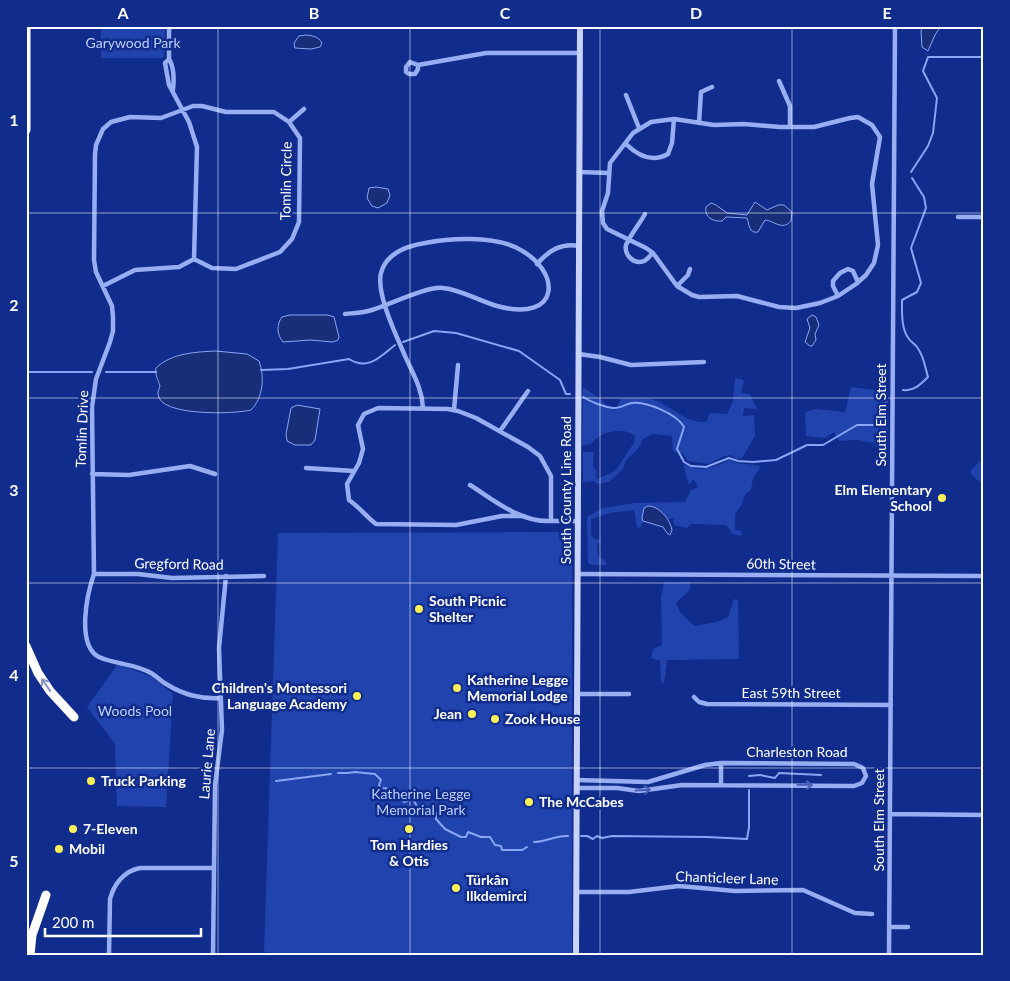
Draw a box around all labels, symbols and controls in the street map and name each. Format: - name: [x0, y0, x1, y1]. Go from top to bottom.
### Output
- text: A: [116, 3, 129, 22]
- text: B: [309, 3, 319, 22]
- text: C: [500, 3, 511, 22]
- text: D: [690, 3, 702, 22]
- text: E: [882, 3, 892, 22]
- park label: Garywood Park: [85, 34, 181, 51]
- text: 1: [9, 110, 19, 129]
- street label: Tomlin Circle: [276, 141, 295, 221]
- text: 2: [9, 295, 19, 314]
- street label: South Elm Street: [872, 364, 889, 467]
- street label: Tomlin Drive: [72, 390, 91, 468]
- street label: South County Line Road: [557, 416, 574, 564]
- text: 3: [9, 480, 19, 499]
- place label: Elm Elementary School: [834, 481, 933, 514]
- marker: Elm Elementary School: [936, 492, 948, 504]
- street label: Gregford Road: [134, 554, 224, 573]
- street label: 60th Street: [746, 554, 816, 573]
- place label: South Picnic Shelter: [429, 592, 507, 625]
- marker: South Picnic Shelter: [413, 603, 425, 615]
- text: 4: [9, 665, 19, 684]
- place label: Katherine Legge Memorial Lodge: [467, 671, 569, 704]
- one-way arrow: [41, 678, 51, 692]
- place label: Children's Montessori Language Academy: [212, 679, 348, 712]
- marker: Katherine Legge Memorial Lodge: [451, 682, 463, 694]
- street label: East 59th Street: [741, 684, 841, 701]
- marker: Children's Montessori Language Academy: [351, 690, 363, 702]
- park label: Woods Pool: [98, 702, 172, 719]
- place label: Jean: [434, 705, 462, 722]
- marker: Jean: [466, 708, 478, 720]
- place label: Zook House: [505, 710, 581, 727]
- marker: Zook House: [489, 713, 501, 725]
- street label: Laurie Lane: [195, 728, 218, 800]
- street label: Charleston Road: [746, 743, 848, 760]
- street label: South Elm Street: [870, 769, 887, 872]
- place label: Truck Parking: [101, 772, 186, 789]
- marker: Truck Parking: [85, 775, 97, 787]
- one-way arrow: [796, 780, 812, 790]
- park label: Katherine Legge Memorial Park: [371, 785, 471, 818]
- one-way arrow: [634, 785, 650, 794]
- place label: The McCabes: [539, 793, 624, 810]
- marker: The McCabes: [523, 796, 535, 808]
- place label: 7-Eleven: [83, 820, 138, 837]
- marker: 7-Eleven: [67, 823, 79, 835]
- marker: Tom Hardies & Otis: [403, 823, 415, 835]
- place label: Tom Hardies & Otis: [370, 836, 448, 869]
- place label: Mobil: [69, 840, 105, 857]
- marker: Mobil: [53, 843, 65, 855]
- text: 5: [9, 851, 19, 870]
- street label: Chanticleer Lane: [675, 867, 779, 888]
- place label: Türkân Ilkdemirci: [466, 871, 527, 904]
- marker: Türkân Ilkdemirci: [450, 882, 462, 894]
- scale bar: [45, 906, 201, 938]
- text: 200 m: [52, 913, 94, 931]

